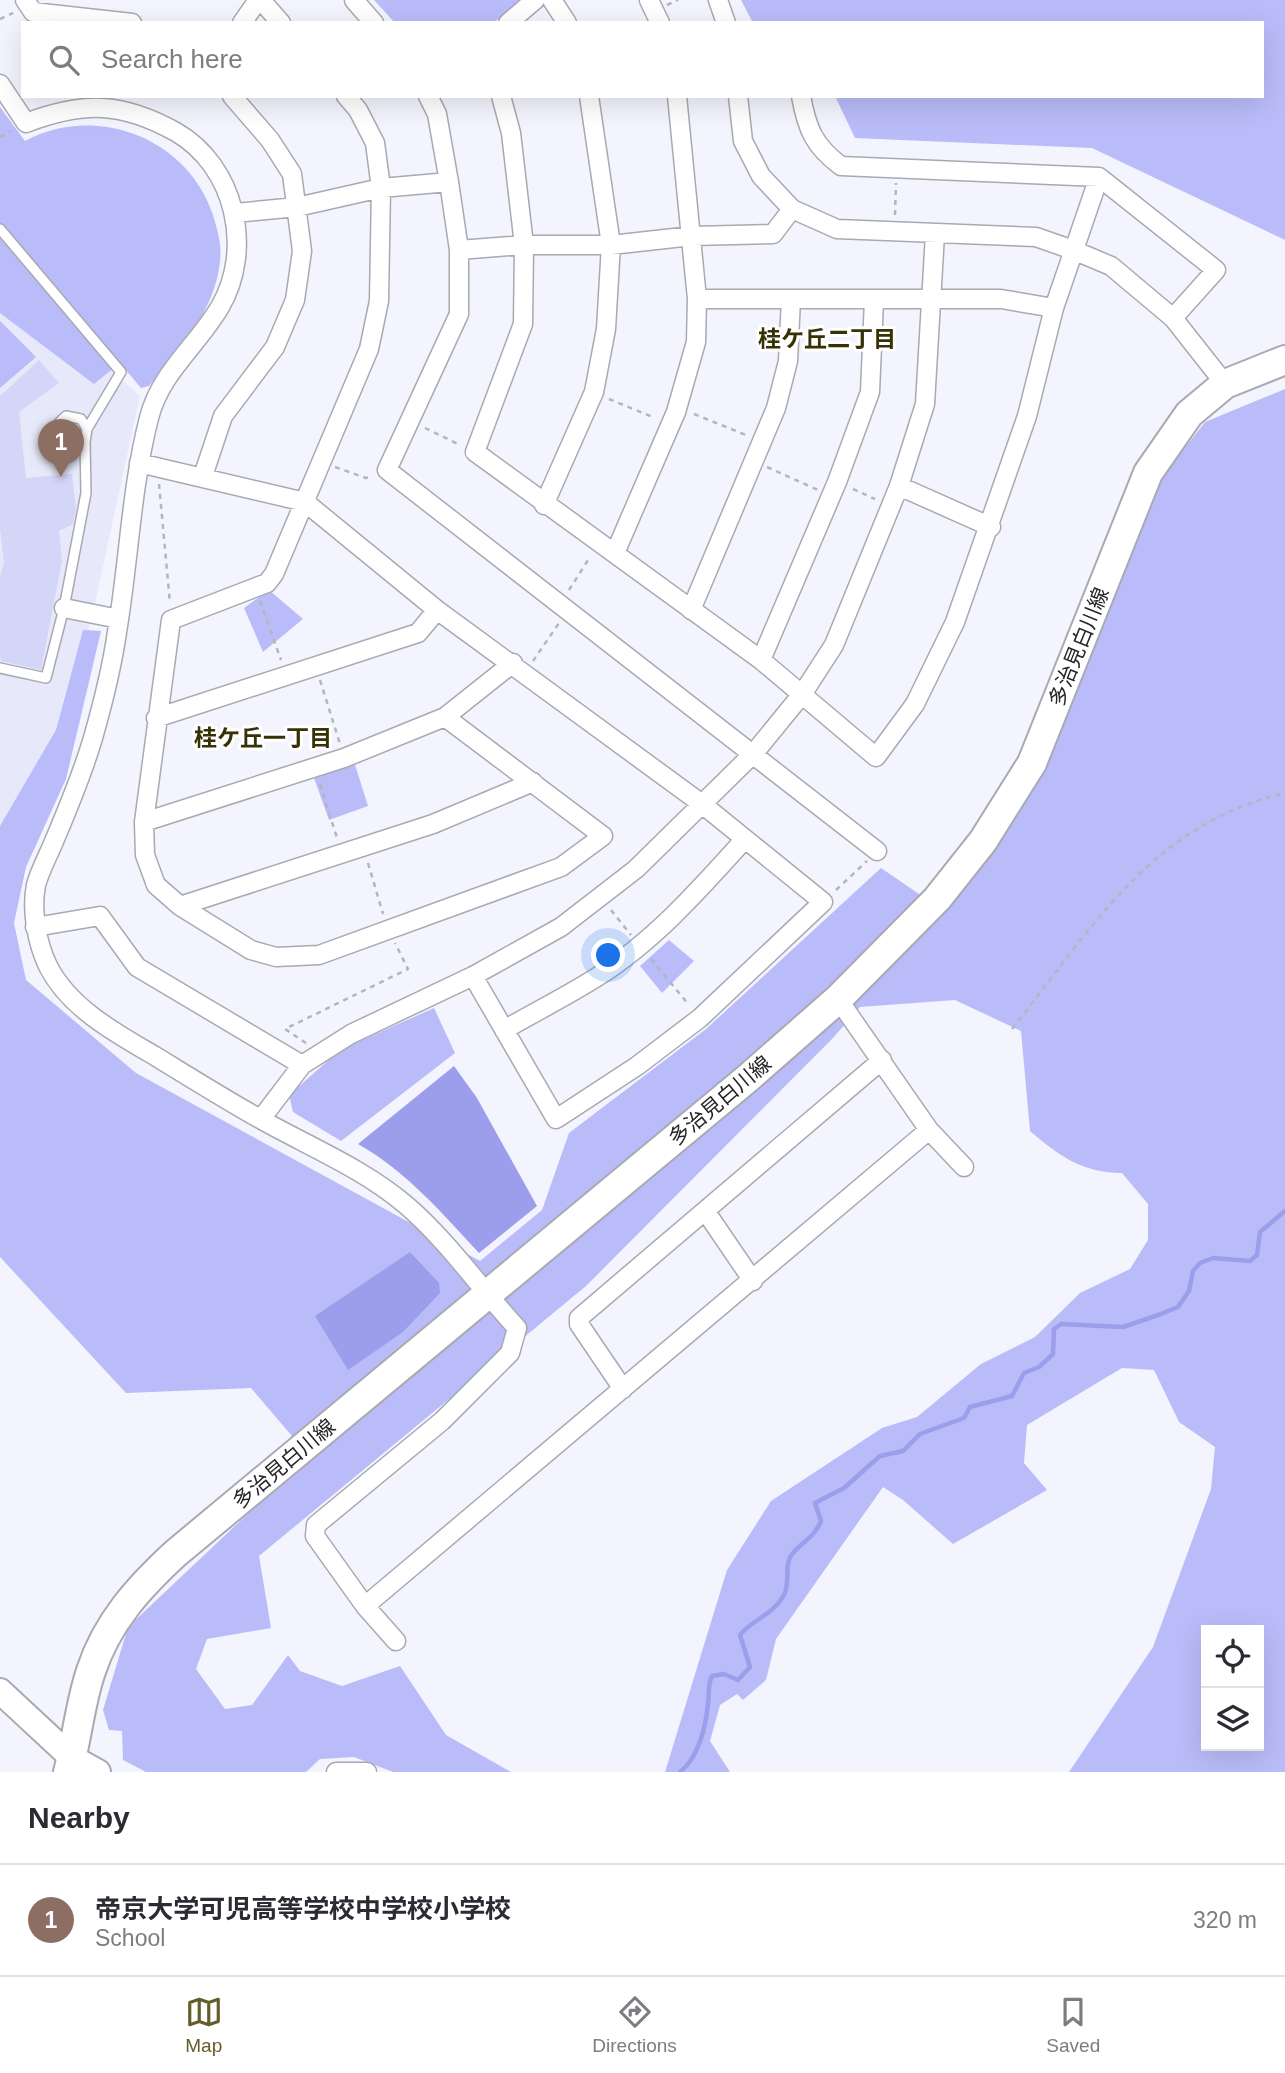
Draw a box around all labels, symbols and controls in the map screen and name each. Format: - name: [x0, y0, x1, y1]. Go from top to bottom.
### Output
- search box: [21, 21, 1264, 98]
- icon: search: [45, 41, 83, 79]
- text: Search here: [101, 44, 243, 74]
- district label: 桂ケ丘二丁目: [758, 326, 896, 352]
- pin: 1: [38, 419, 84, 477]
- street label: 多治見白川線: [1044, 584, 1113, 710]
- district label: 桂ケ丘一丁目: [194, 725, 332, 751]
- your location: [591, 938, 625, 972]
- street label: 多治見白川線: [664, 1051, 775, 1150]
- street label: 多治見白川線: [228, 1414, 339, 1513]
- map controls: [1201, 1625, 1264, 1751]
- button: locate: [1201, 1625, 1264, 1688]
- button: layers: [1201, 1688, 1264, 1751]
- text: Nearby: [28, 1801, 130, 1834]
- text: 帝京大学可児高等学校中学校小学校: [95, 1894, 511, 1924]
- text: 1: [45, 1907, 57, 1933]
- text: 320 m: [1193, 1907, 1257, 1933]
- text: School: [95, 1925, 165, 1951]
- tab: Map: [185, 1993, 223, 2057]
- tab: Directions: [592, 1993, 677, 2057]
- tab: Saved: [1046, 1993, 1100, 2057]

